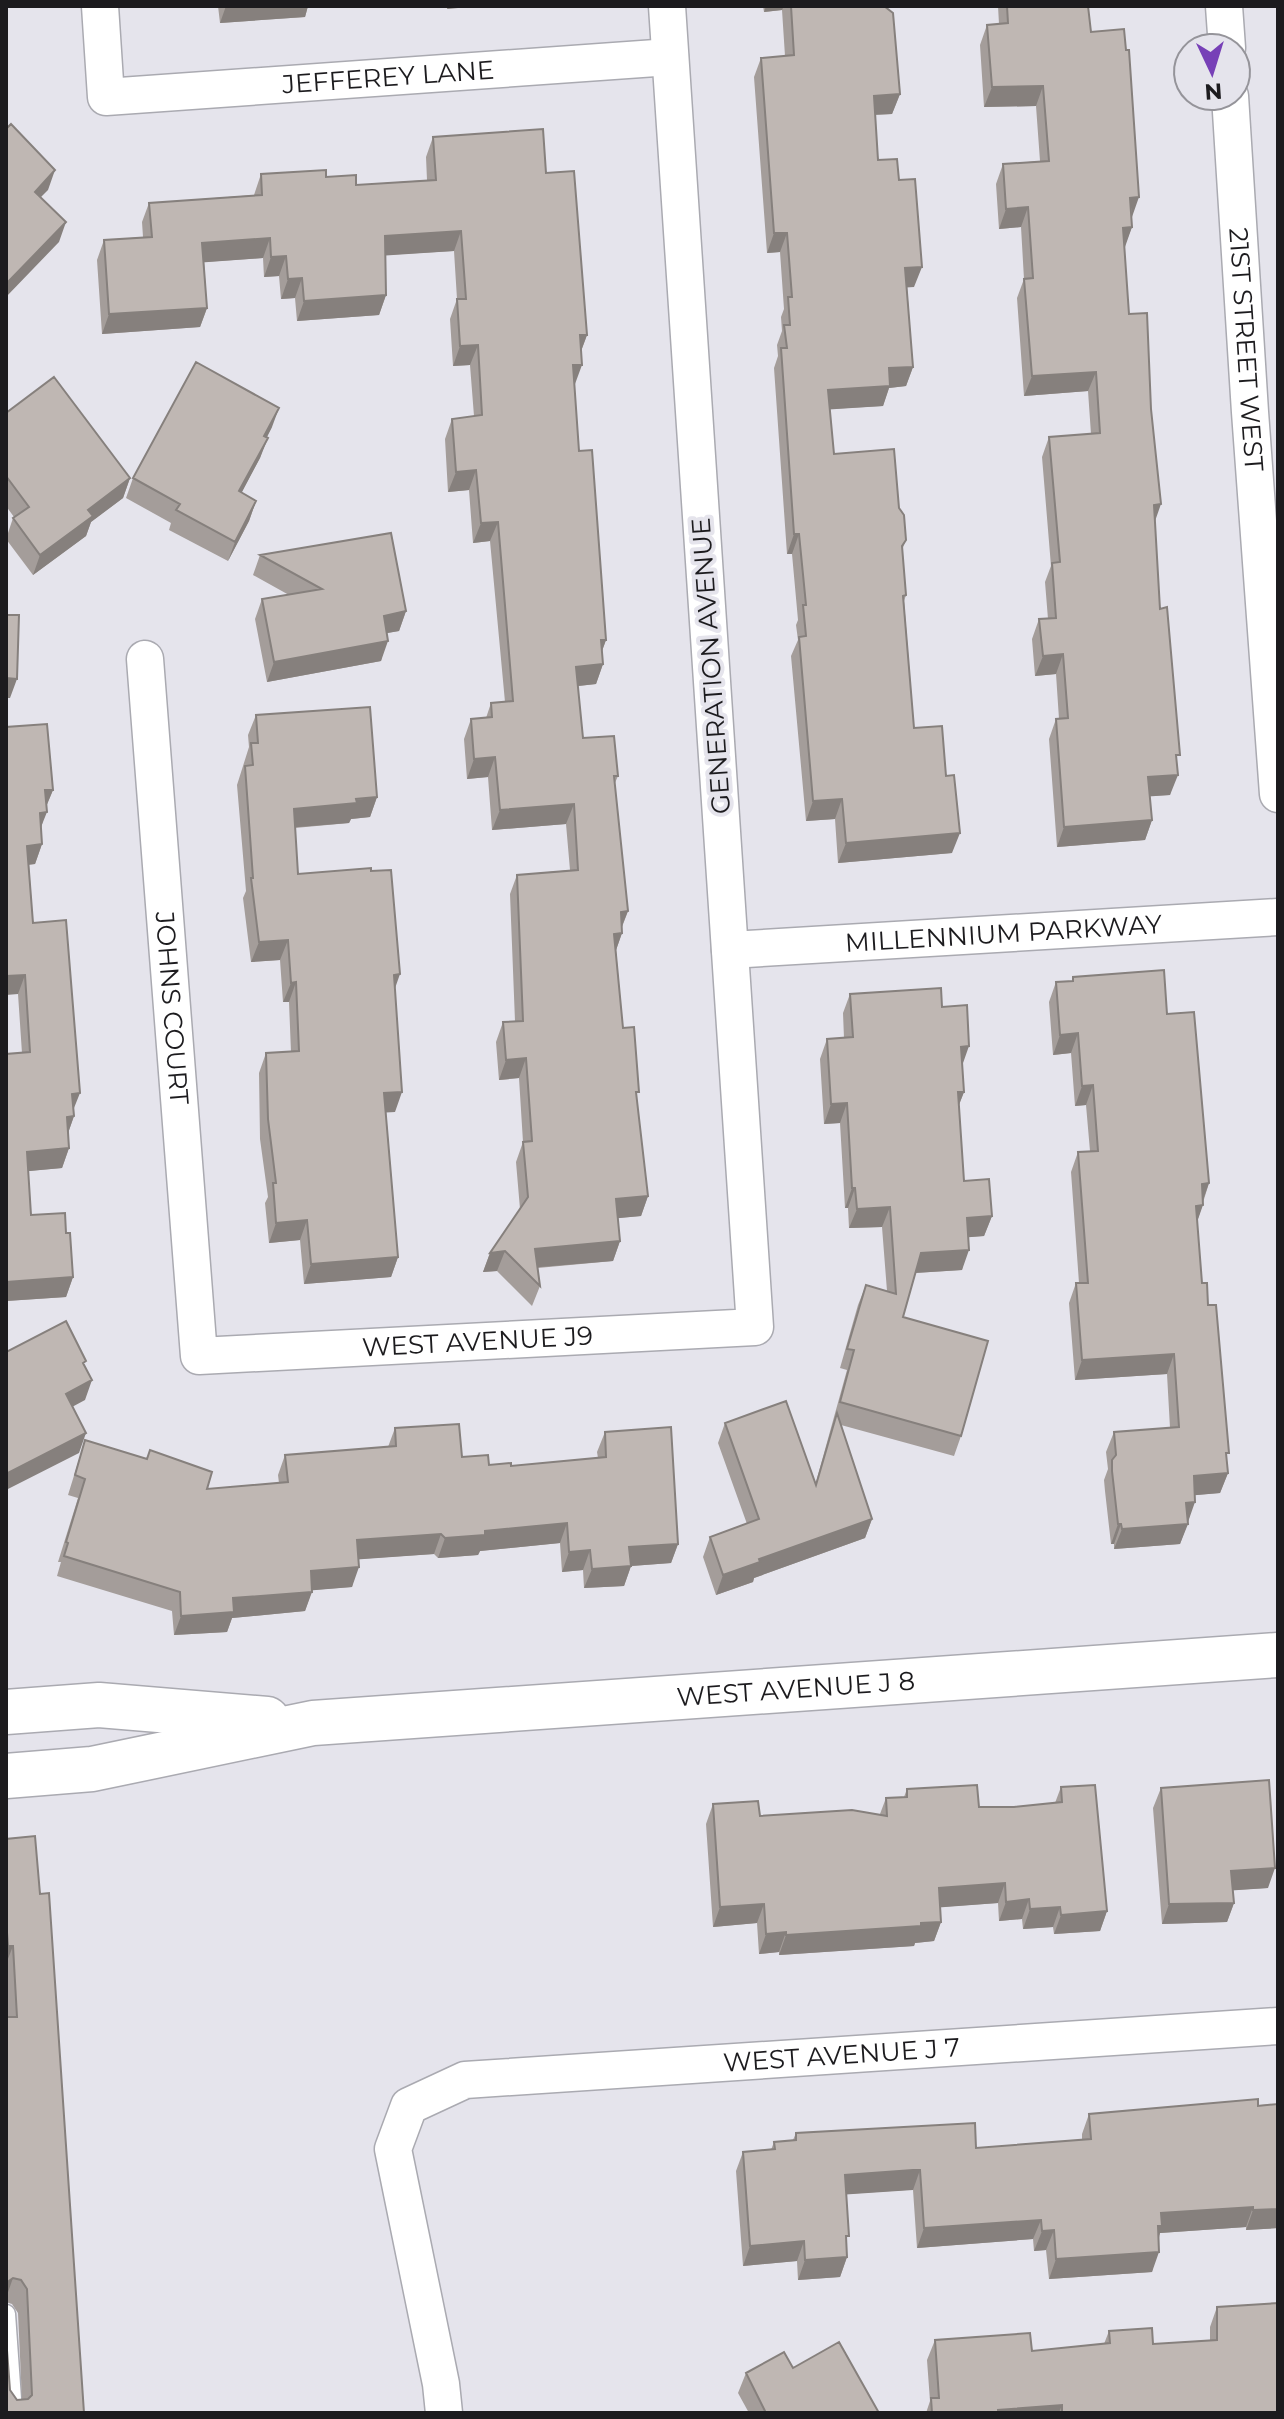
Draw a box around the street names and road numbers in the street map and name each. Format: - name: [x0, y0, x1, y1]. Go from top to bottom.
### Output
- street label: JEFFEREY LANE: [280, 54, 495, 101]
- street label: 21ST STREET WEST: [1222, 227, 1270, 473]
- street label: GENERATION AVENUE: [685, 517, 737, 815]
- street label: MILLENNIUM PARKWAY: [844, 908, 1163, 959]
- street label: JOHNS COURT: [149, 909, 195, 1106]
- street label: WEST AVENUE J9: [361, 1319, 594, 1363]
- street label: WEST AVENUE J 8: [676, 1665, 916, 1713]
- street label: WEST AVENUE J 7: [722, 2031, 961, 2079]

